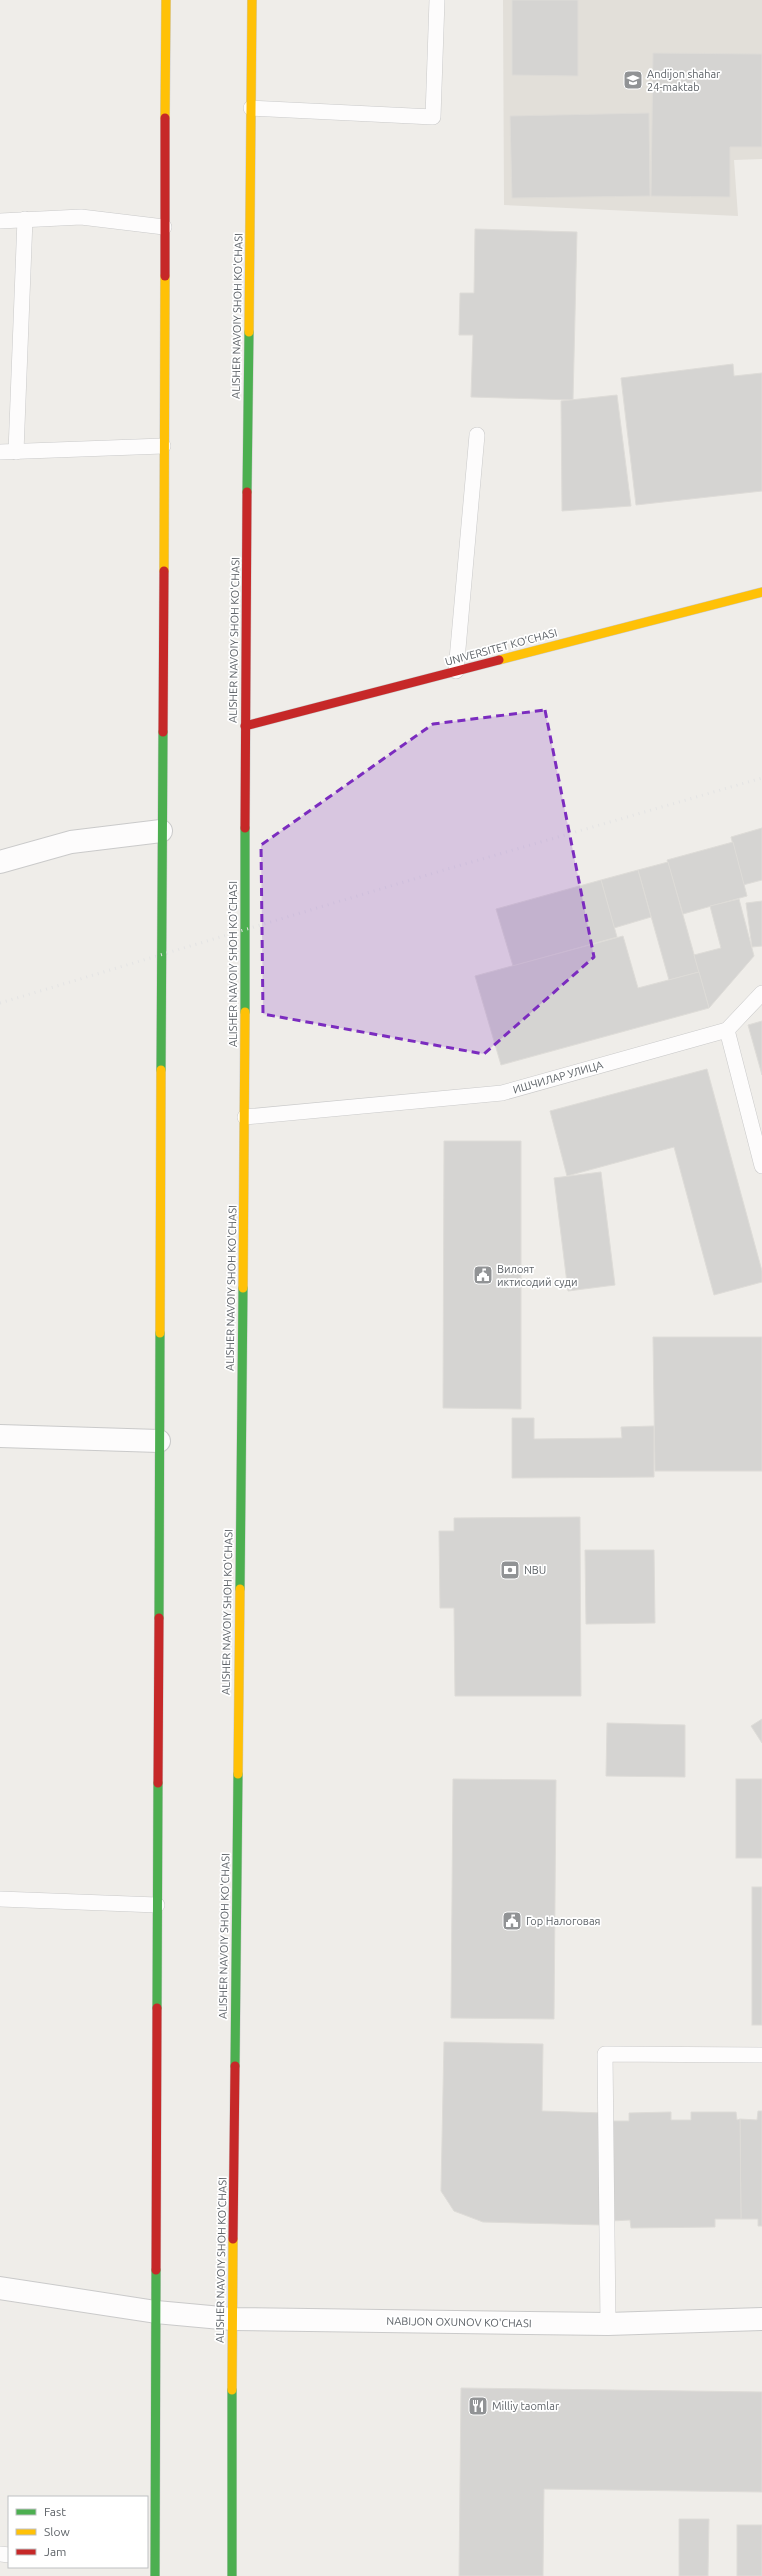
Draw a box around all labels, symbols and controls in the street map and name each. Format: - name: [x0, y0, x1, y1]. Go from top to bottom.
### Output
- place label: Andijon shahar 24-maktab: [647, 68, 721, 93]
- school or university icon: Andijon shahar 24-maktab: [622, 69, 644, 91]
- street label: ALISHER NAVOIY SHOH KO'CHASI: [230, 233, 244, 399]
- street label: ALISHER NAVOIY SHOH KO'CHASI: [227, 557, 241, 723]
- street label: UNIVERSITET KО‘CHASI: [444, 626, 558, 668]
- street label: ALISHER NAVOIY SHOH KO'CHASI: [227, 881, 239, 1047]
- street label: ИШЧИЛАР УЛИЦА: [511, 1058, 605, 1096]
- street label: ALISHER NAVOIY SHOH KO'CHASI: [224, 1205, 238, 1371]
- place label: Вилоят иктисодий суди: [497, 1263, 577, 1288]
- public building icon: Вилоят иктисодий суди: [472, 1264, 494, 1286]
- street label: ALISHER NAVOIY SHOH KO'CHASI: [220, 1529, 234, 1695]
- bank icon: NBU: [499, 1559, 521, 1581]
- place label: NBU: [524, 1564, 546, 1576]
- street label: ALISHER NAVOIY SHOH KO'CHASI: [217, 1853, 231, 2019]
- public building icon: Гор Налоговая: [501, 1910, 523, 1932]
- place label: Гор Налоговая: [526, 1915, 600, 1927]
- street label: ALISHER NAVOIY SHOH KO'CHASI: [214, 2177, 228, 2343]
- street label: NABIJON OXUNOV KO'CHASI: [386, 2315, 532, 2329]
- restaurant icon: Milliy taomlar: [467, 2395, 489, 2417]
- place label: Milliy taomlar: [492, 2400, 560, 2412]
- legend: [8, 2496, 148, 2568]
- text: Fast: [44, 2505, 66, 2518]
- text: Slow: [44, 2525, 70, 2538]
- text: Jam: [44, 2545, 66, 2558]

